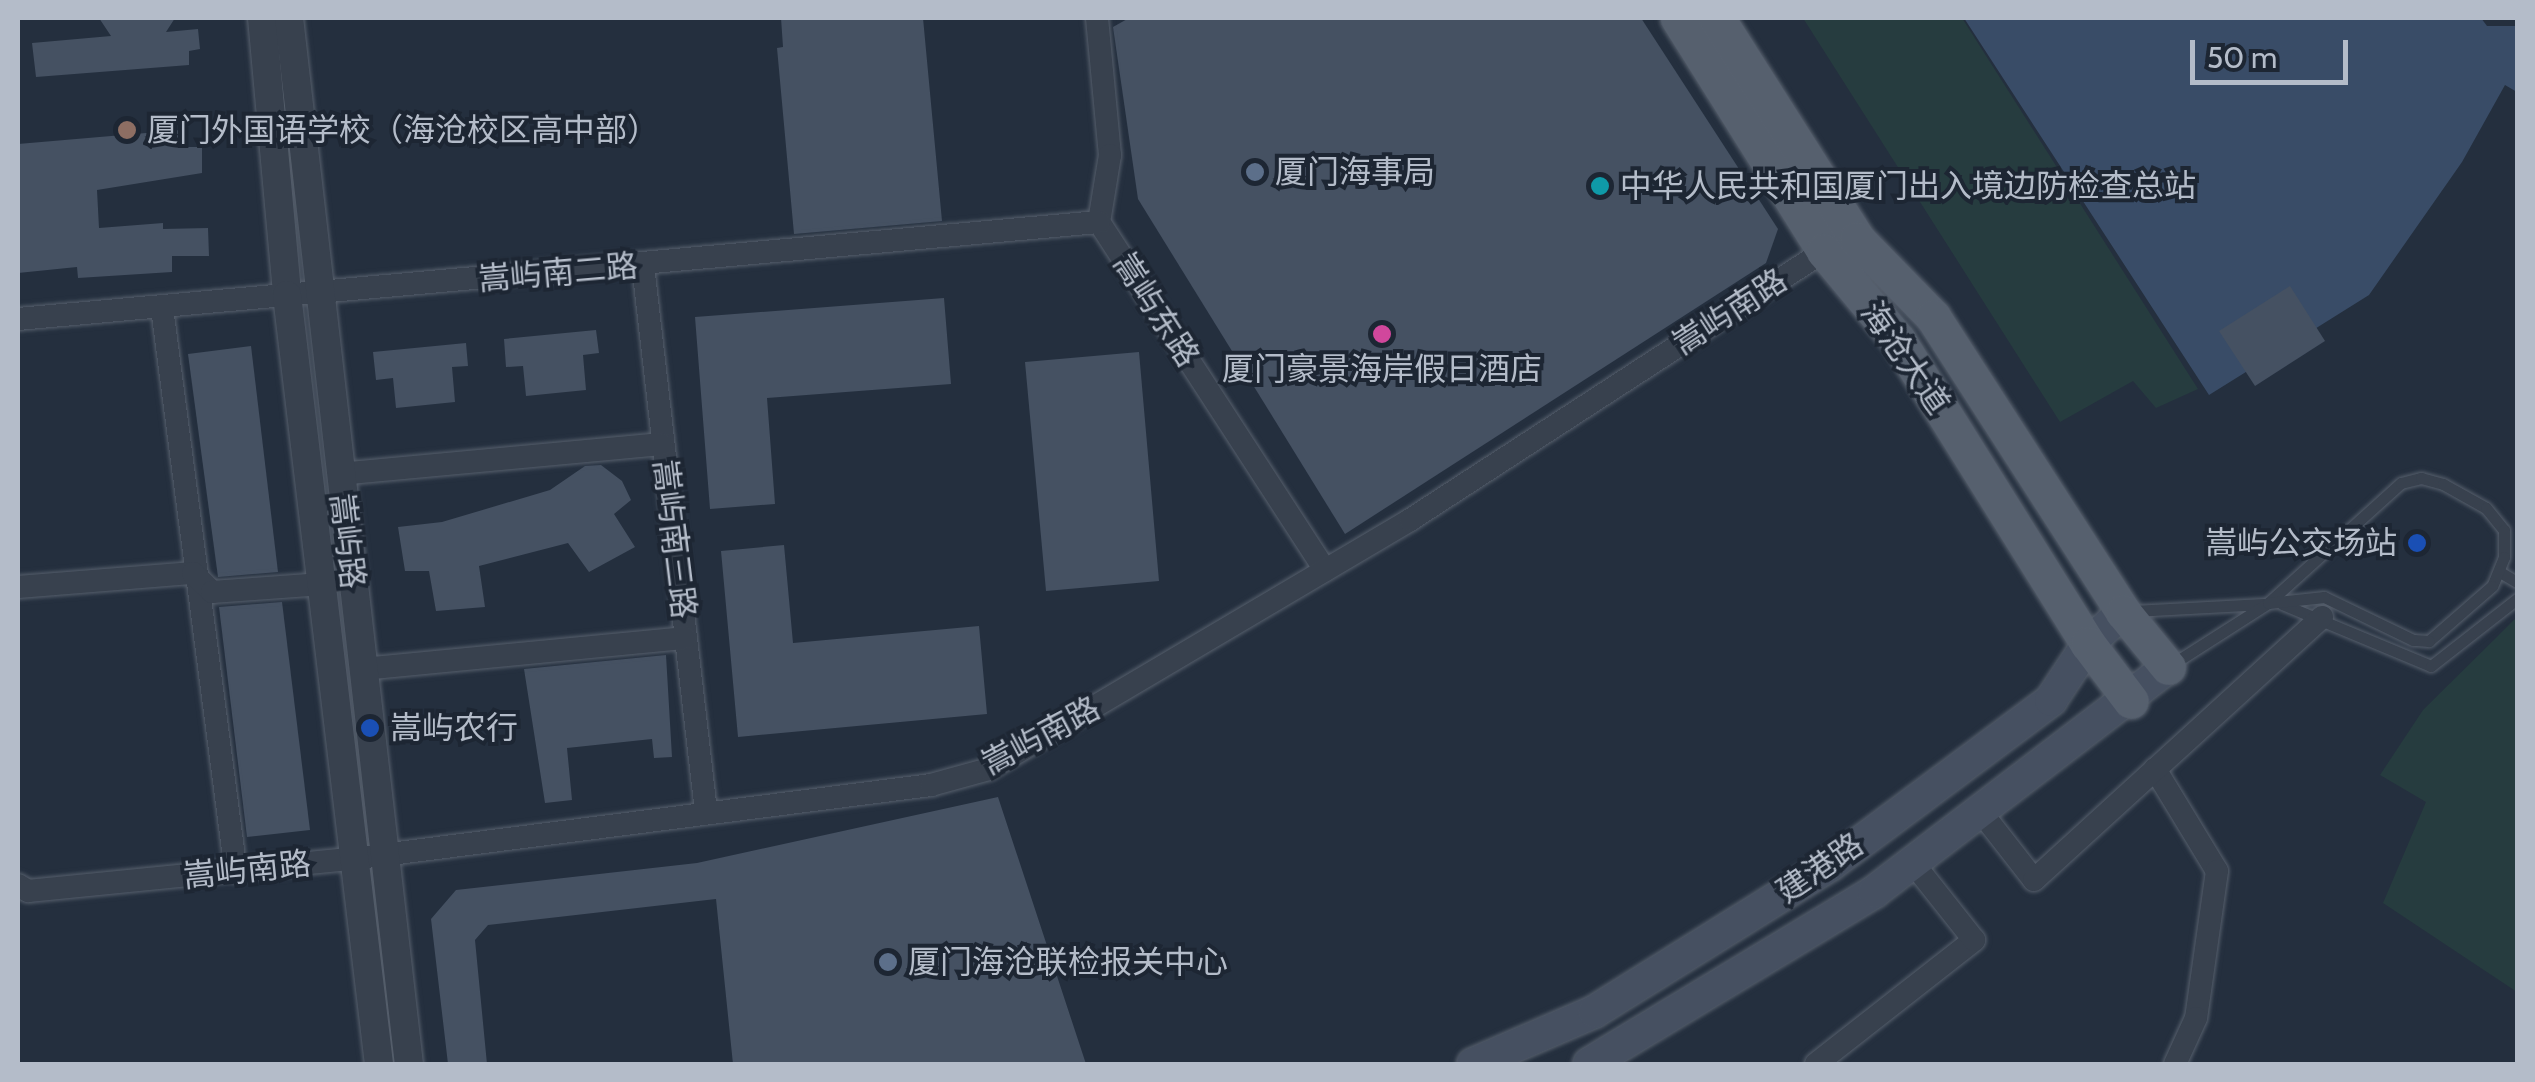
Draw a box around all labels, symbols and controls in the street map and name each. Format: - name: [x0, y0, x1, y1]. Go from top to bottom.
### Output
- scale bar: [2195, 20, 2352, 82]
- text: 50 m: [2207, 39, 2277, 76]
- place label: 厦门外国语学校（海沧校区高中部）: [147, 111, 659, 149]
- marker: 厦门外国语学校（海沧校区高中部）: [116, 119, 138, 141]
- place label: 厦门海事局: [1275, 153, 1435, 191]
- marker: 厦门海事局: [1244, 161, 1266, 183]
- place label: 中华人民共和国厦门出入境边防检查总站: [1620, 167, 2196, 205]
- marker: 中华人民共和国厦门出入境边防检查总站: [1589, 175, 1611, 197]
- street label: 嵩屿东路: [1105, 246, 1207, 374]
- street label: 嵩屿南二路: [477, 247, 639, 299]
- street label: 嵩屿南路: [1666, 261, 1794, 363]
- street label: 海沧大道: [1853, 295, 1957, 421]
- marker: 厦门豪景海岸假日酒店: [1371, 323, 1393, 345]
- place label: 厦门豪景海岸假日酒店: [1222, 350, 1542, 388]
- street label: 嵩屿南三路: [645, 457, 703, 621]
- street label: 嵩屿路: [322, 491, 372, 591]
- place label: 嵩屿公交场站: [2205, 524, 2397, 562]
- marker: 嵩屿公交场站: [2406, 532, 2428, 554]
- street label: 嵩屿南路: [975, 689, 1107, 783]
- place label: 嵩屿农行: [390, 709, 518, 747]
- marker: 嵩屿农行: [359, 717, 381, 739]
- street label: 建港路: [1769, 825, 1871, 911]
- street label: 嵩屿南路: [181, 844, 313, 896]
- place label: 厦门海沧联检报关中心: [908, 943, 1228, 981]
- marker: 厦门海沧联检报关中心: [877, 951, 899, 973]

